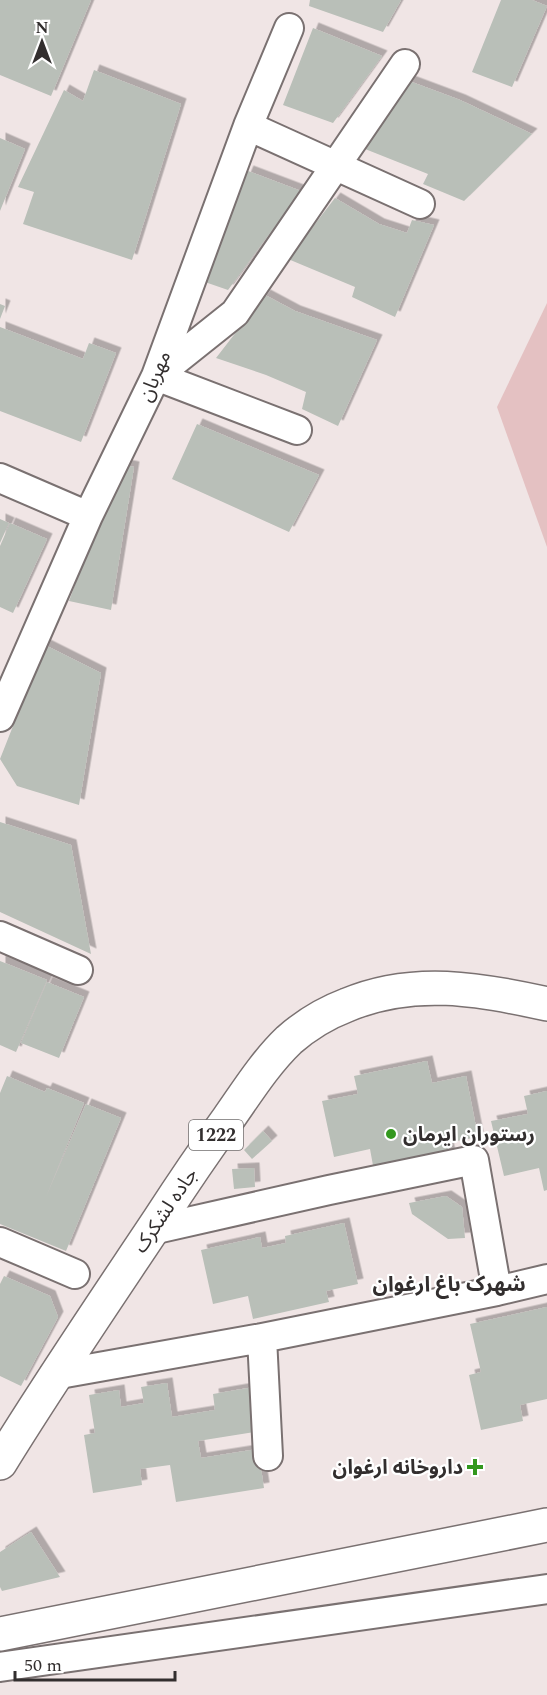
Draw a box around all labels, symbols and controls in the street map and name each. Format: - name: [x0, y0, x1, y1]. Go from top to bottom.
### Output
- north arrow: [12, 12, 72, 72]
- text: N: [35, 16, 49, 40]
- street label: مهربان: [131, 346, 179, 407]
- road number: 1222: [189, 1120, 243, 1150]
- place label: رستوران ايرمان: [403, 1120, 535, 1150]
- marker: رستوران ايرمان: [384, 1127, 398, 1141]
- street label: جاده لشکرک: [126, 1162, 205, 1259]
- district label: شهرک باغ ارغوان: [372, 1269, 526, 1301]
- place label: داروخانه ارغوان: [333, 1453, 463, 1483]
- marker: داروخانه ارغوان: [468, 1460, 482, 1474]
- scale bar: [15, 1644, 176, 1682]
- text: 50 m: [24, 1652, 62, 1679]

